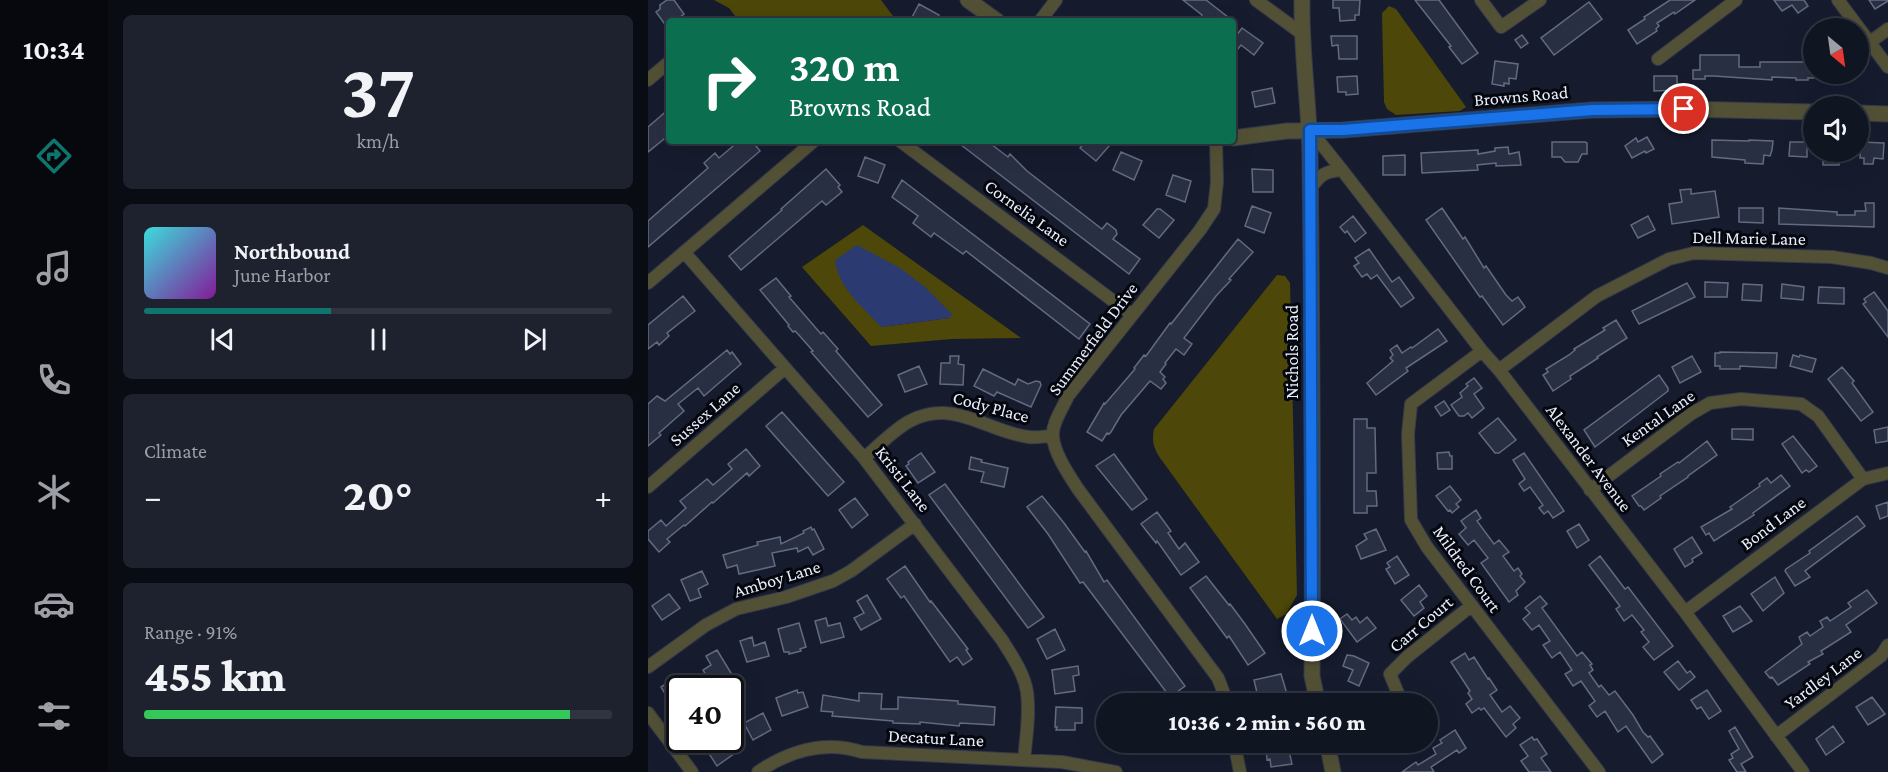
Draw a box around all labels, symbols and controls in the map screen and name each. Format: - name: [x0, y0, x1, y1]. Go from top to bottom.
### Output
- north arrow: [1803, 18, 1869, 84]
- map controls: [1803, 18, 1869, 162]
- text: 10:34: [23, 35, 85, 65]
- icon: right: [690, 42, 768, 120]
- text: 320 m: [789, 43, 900, 90]
- text: 37: [341, 47, 415, 134]
- street label: Browns Road: [1473, 82, 1570, 110]
- pin: [1658, 83, 1709, 134]
- text: Browns Road: [789, 92, 931, 122]
- icon: arrive: [1667, 92, 1700, 125]
- button: sound: [1803, 96, 1869, 162]
- text: km/h: [356, 130, 400, 152]
- icon: directions: [33, 135, 75, 177]
- street label: Cornelia Lane: [981, 176, 1073, 250]
- street label: Dell Marie Lane: [1692, 227, 1806, 249]
- text: Northbound: [234, 239, 350, 264]
- icon: music: [33, 247, 75, 289]
- text: June Harbor: [234, 264, 331, 286]
- street label: Summerfield Drive: [1044, 279, 1142, 399]
- street label: Nichols Road: [1282, 304, 1302, 399]
- icon: previous: [206, 323, 239, 356]
- icon: pause: [362, 323, 395, 356]
- icon: next: [518, 323, 551, 356]
- icon: phone: [33, 359, 75, 401]
- street label: Sussex Lane: [666, 378, 744, 450]
- street label: Kental Lane: [1617, 385, 1699, 451]
- street label: Cody Place: [951, 387, 1031, 427]
- street label: Alexander Avenue: [1542, 400, 1636, 516]
- text: Climate: [144, 440, 207, 462]
- street label: Kristi Lane: [871, 442, 935, 516]
- text: 20°: [343, 470, 413, 520]
- icon: climate: [33, 471, 75, 513]
- text: −: [144, 478, 161, 515]
- text: +: [595, 478, 612, 515]
- street label: Bond Lane: [1737, 492, 1810, 554]
- street label: Mildred Court: [1429, 522, 1506, 617]
- street label: Amboy Lane: [731, 556, 823, 602]
- icon: car: [33, 583, 75, 625]
- street label: Carr Court: [1385, 591, 1457, 656]
- position arrow: [1280, 599, 1344, 663]
- text: Range · 91%: [144, 621, 237, 643]
- street label: Yardley Lane: [1780, 642, 1866, 713]
- text: 455 km: [144, 651, 286, 701]
- speed limit sign: 40: [666, 675, 744, 753]
- icon: filters: [33, 695, 75, 737]
- text: 10:36 · 2 min · 560 m: [1168, 710, 1366, 735]
- street label: Decatur Lane: [888, 726, 984, 750]

